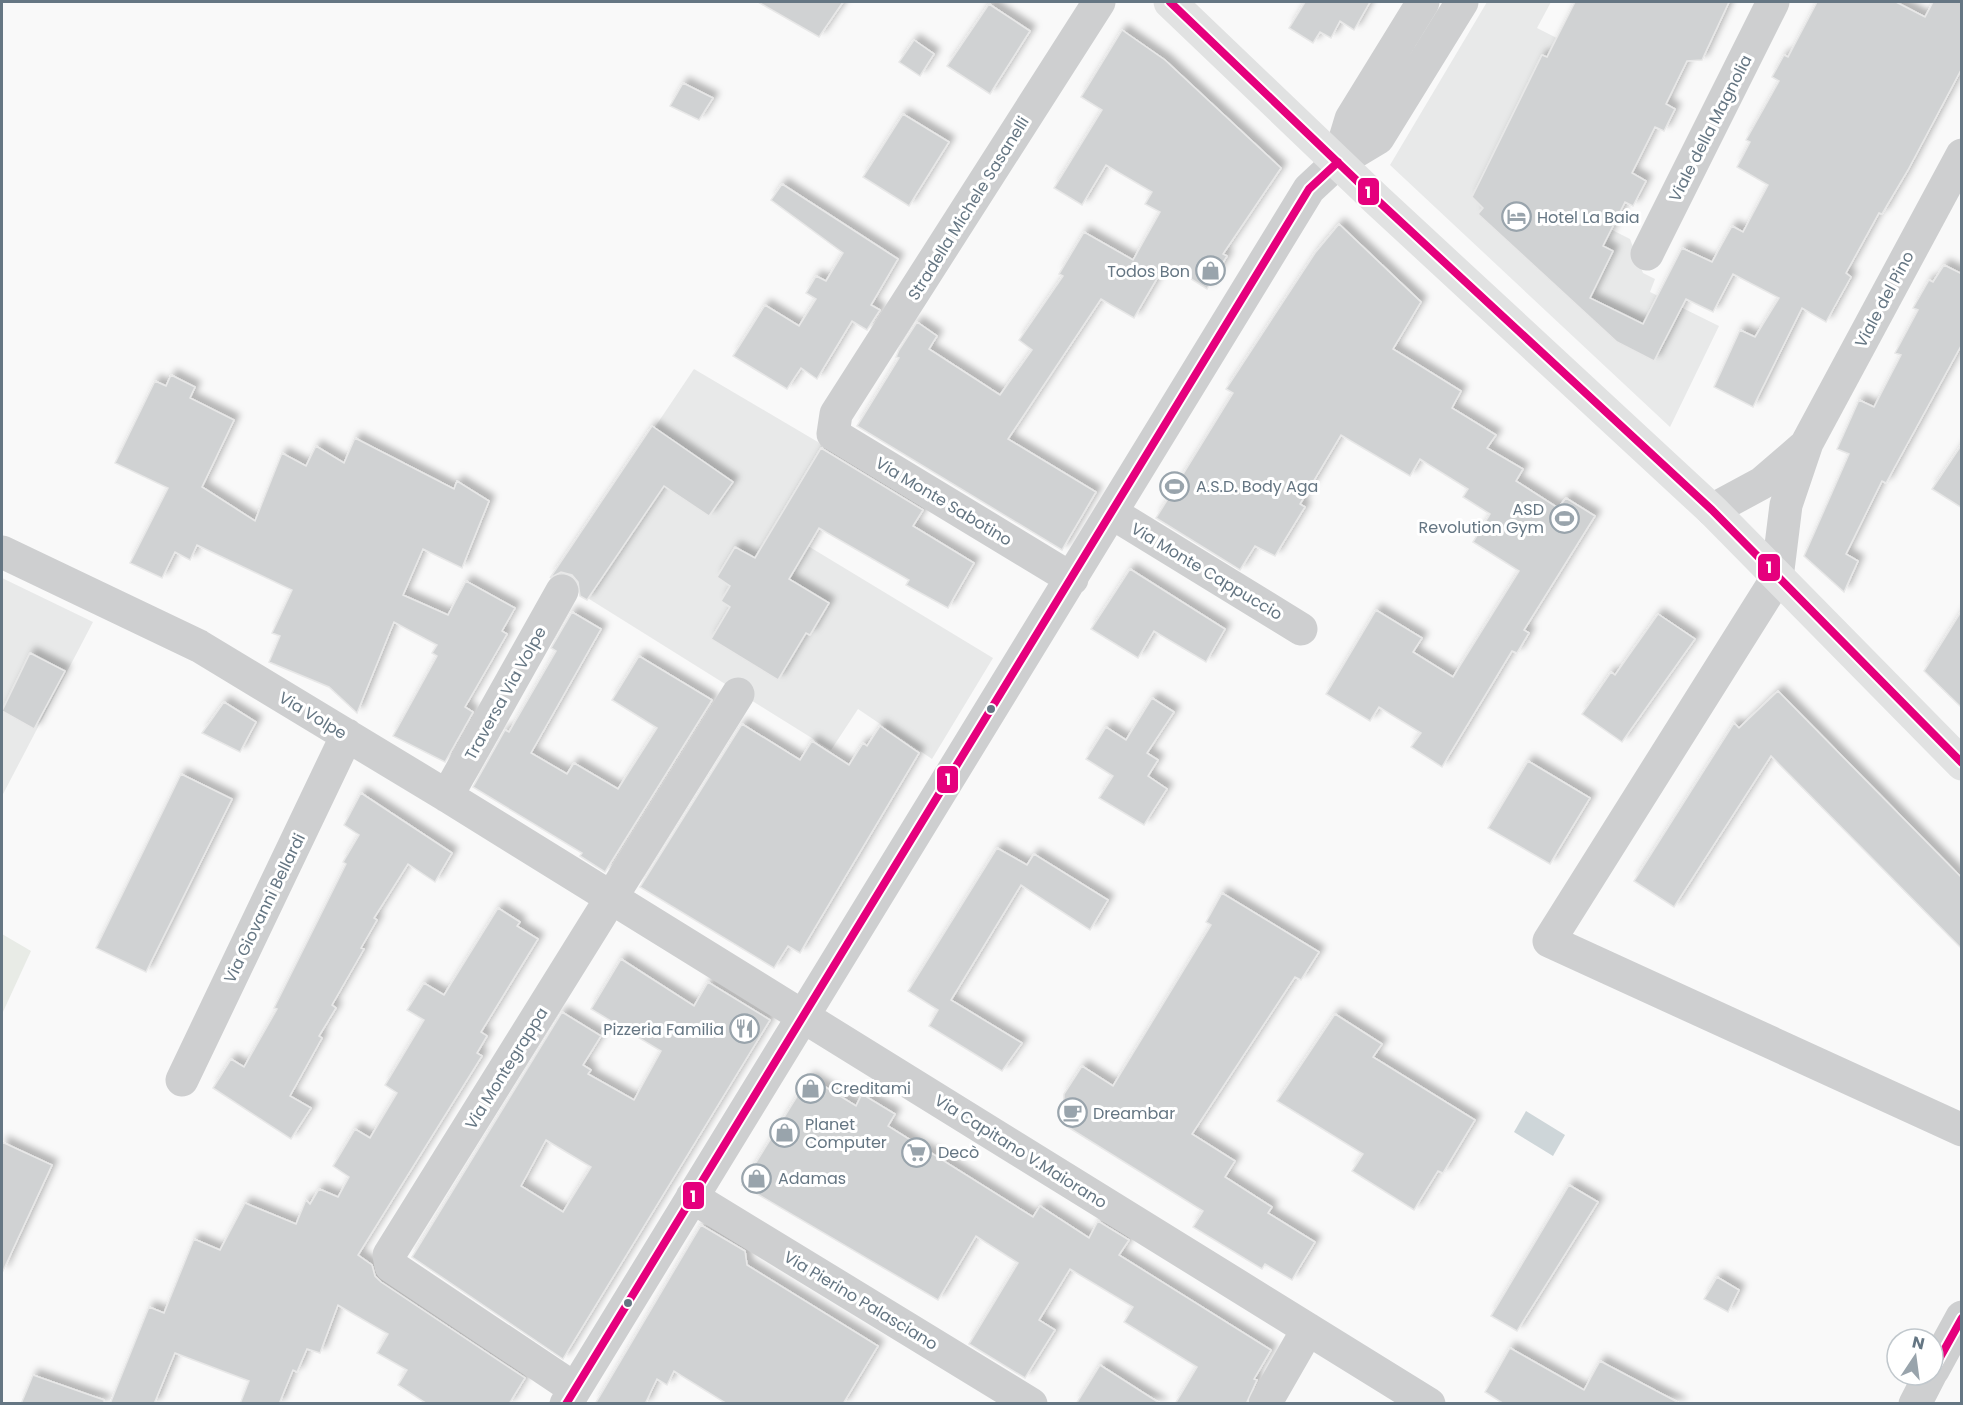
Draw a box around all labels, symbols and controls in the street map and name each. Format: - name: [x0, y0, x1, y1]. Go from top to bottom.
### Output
- street label: Viale della Magnolia: [1663, 51, 1757, 206]
- street label: Stradella Michele Sasanelli: [902, 112, 1035, 305]
- line badge: 1: [1357, 177, 1380, 206]
- text: 1: [1365, 181, 1371, 204]
- hotel icon: Hotel La Baia: [1500, 201, 1532, 233]
- place label: Hotel La Baia: [1537, 206, 1640, 229]
- street label: Viale del Pino: [1849, 247, 1920, 352]
- shop icon: Todos Bon: [1195, 255, 1227, 287]
- place label: Todos Bon: [1107, 260, 1190, 283]
- street label: Via Monte Sabotino: [871, 451, 1016, 551]
- sports icon: A.S.D. Body Aga: [1159, 470, 1191, 502]
- place label: A.S.D. Body Aga: [1196, 475, 1318, 498]
- place label: ASD Revolution Gym: [1419, 498, 1544, 539]
- sports icon: ASD Revolution Gym: [1549, 502, 1581, 534]
- street label: Via Monte Cappuccio: [1127, 517, 1287, 626]
- line badge: 1: [1757, 553, 1781, 582]
- text: 1: [1766, 556, 1772, 579]
- street label: Traversa Via Volpe: [459, 622, 552, 764]
- street label: Via Volpe: [274, 686, 351, 745]
- unlabelled marker: [985, 703, 997, 715]
- line badge: 1: [936, 765, 959, 794]
- text: 1: [945, 768, 951, 791]
- street label: Via Giovanni Bellardi: [218, 829, 311, 987]
- street label: Via Montegrappa: [460, 1003, 553, 1134]
- restaurant icon: Pizzeria Familia: [729, 1013, 761, 1045]
- place label: Pizzeria Familia: [603, 1018, 724, 1041]
- shop icon: Creditami: [794, 1072, 826, 1104]
- place label: Creditami: [831, 1077, 911, 1100]
- street label: Via Capitano V.Maiorano: [930, 1089, 1111, 1214]
- cafe icon: Dreambar: [1056, 1097, 1088, 1129]
- place label: Dreambar: [1093, 1102, 1175, 1125]
- place label: Planet Computer: [805, 1113, 887, 1154]
- shop icon: Planet Computer: [768, 1117, 800, 1149]
- supermarket icon: Decò: [901, 1136, 933, 1168]
- place label: Decò: [938, 1141, 979, 1164]
- shop icon: Adamas: [741, 1162, 773, 1194]
- place label: Adamas: [778, 1167, 846, 1190]
- line badge: 1: [682, 1181, 705, 1210]
- text: 1: [690, 1185, 696, 1208]
- street label: Via Pierino Palasciano: [779, 1245, 942, 1356]
- unlabelled marker: [622, 1297, 634, 1309]
- north arrow: [1885, 1327, 1945, 1387]
- text: N: [1910, 1330, 1927, 1355]

